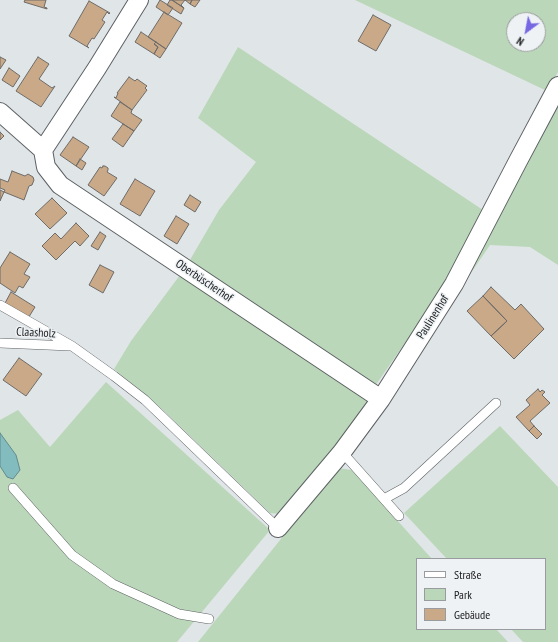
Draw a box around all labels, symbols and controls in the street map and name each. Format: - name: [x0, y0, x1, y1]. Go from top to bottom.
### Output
- north arrow: [506, 12, 546, 52]
- text: N: [514, 34, 526, 49]
- street label: Oberbüscherhof: [173, 257, 235, 305]
- street label: Paulinenhof: [414, 292, 452, 342]
- street label: Claasholz: [16, 325, 56, 341]
- legend: [416, 558, 546, 630]
- text: Straße: [454, 567, 481, 582]
- text: Park: [454, 587, 472, 602]
- text: Gebäude: [454, 607, 490, 622]

